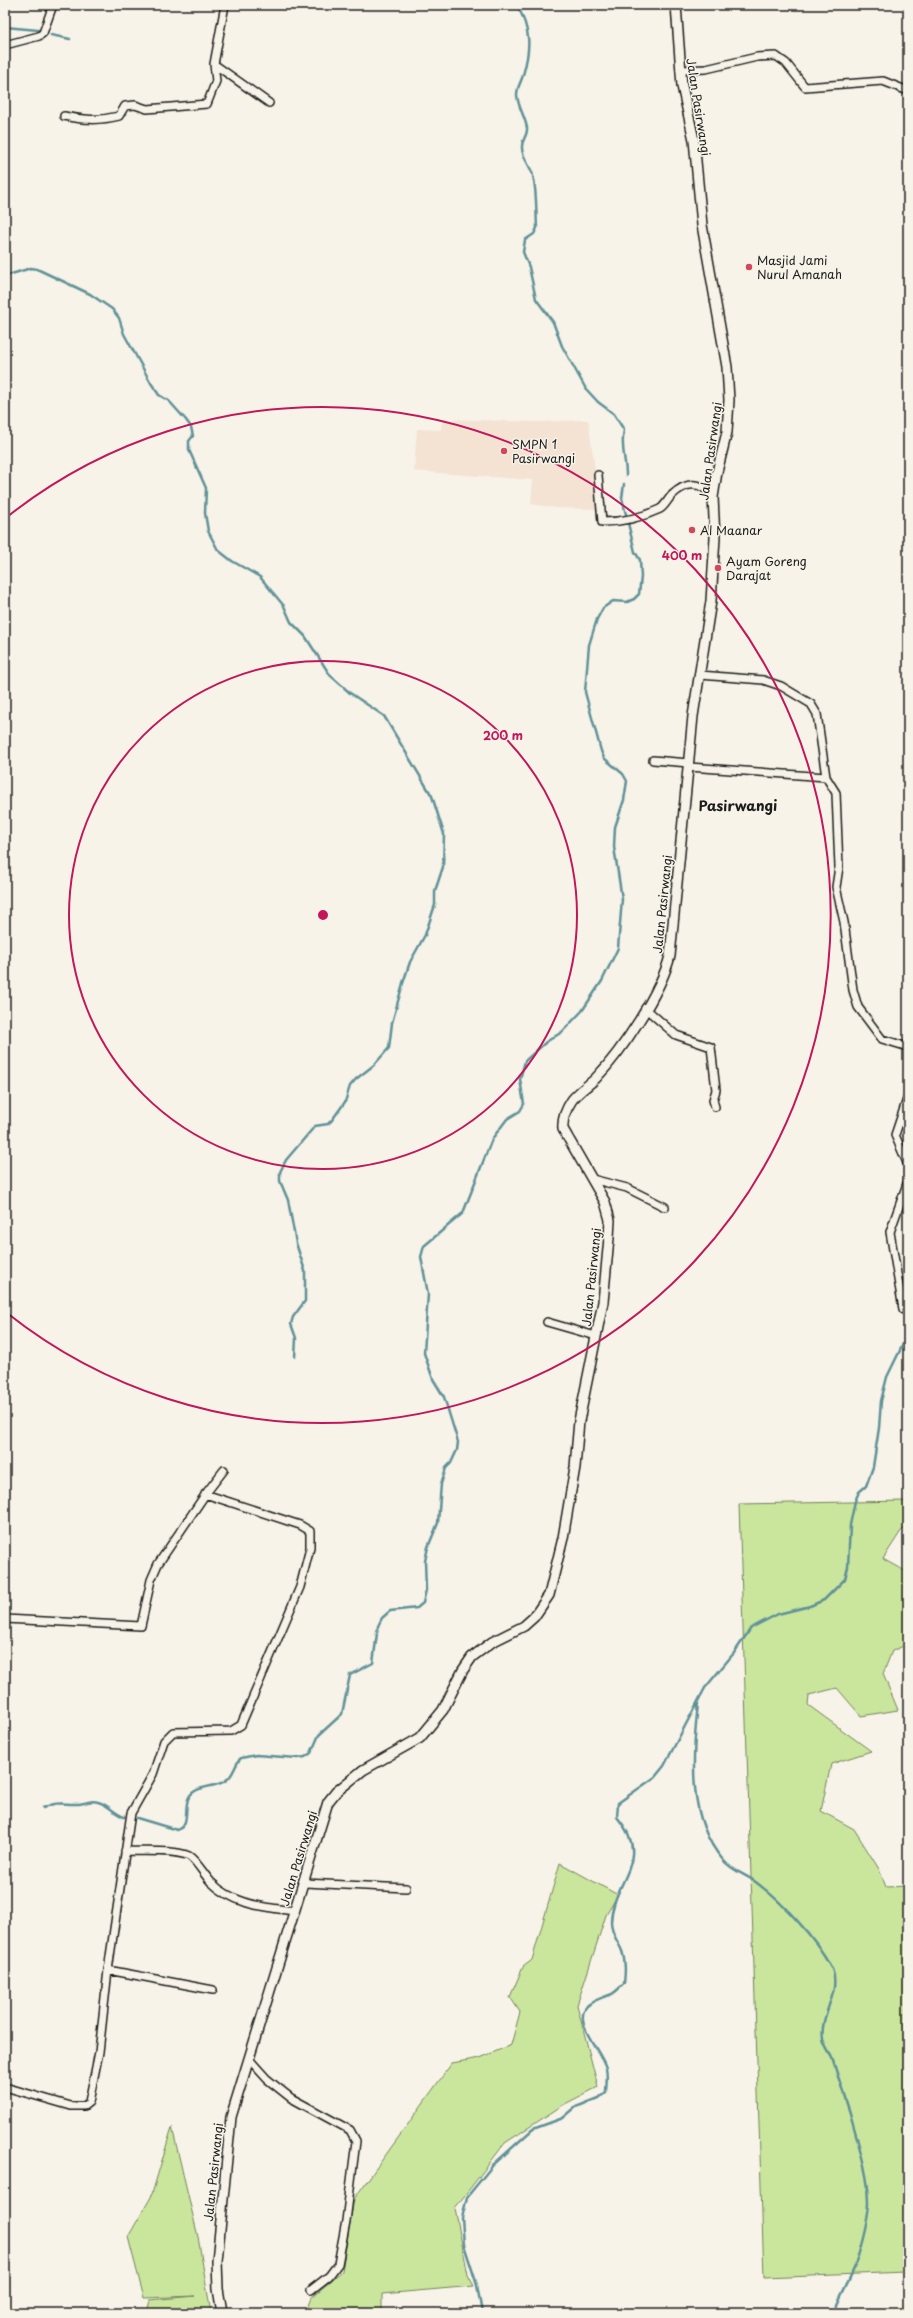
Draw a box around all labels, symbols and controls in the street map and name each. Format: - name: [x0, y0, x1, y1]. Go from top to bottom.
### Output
- street label: Jalan Pasirwangi: [682, 57, 716, 157]
- place label: Masjid Jami Nurul Amanah: [757, 251, 842, 283]
- marker: Masjid Jami Nurul Amanah: [744, 262, 754, 272]
- street label: Jalan Pasirwangi: [694, 401, 726, 501]
- place label: SMPN 1 Pasirwangi: [512, 435, 575, 467]
- marker: SMPN 1 Pasirwangi: [499, 446, 509, 456]
- place label: Al Maanar: [700, 521, 763, 539]
- marker: Al Maanar: [687, 525, 697, 535]
- text: 400 m: [662, 546, 702, 564]
- place label: Ayam Goreng Darajat: [726, 552, 807, 584]
- marker: Ayam Goreng Darajat: [713, 563, 723, 573]
- text: 200 m: [483, 726, 523, 744]
- district label: Pasirwangi: [699, 795, 777, 816]
- street label: Jalan Pasirwangi: [648, 854, 676, 954]
- centre of rings: [316, 908, 330, 922]
- street label: Jalan Pasirwangi: [577, 1227, 605, 1327]
- street label: Jalan Pasirwangi: [275, 1808, 321, 1908]
- street label: Jalan Pasirwangi: [199, 2122, 227, 2222]

